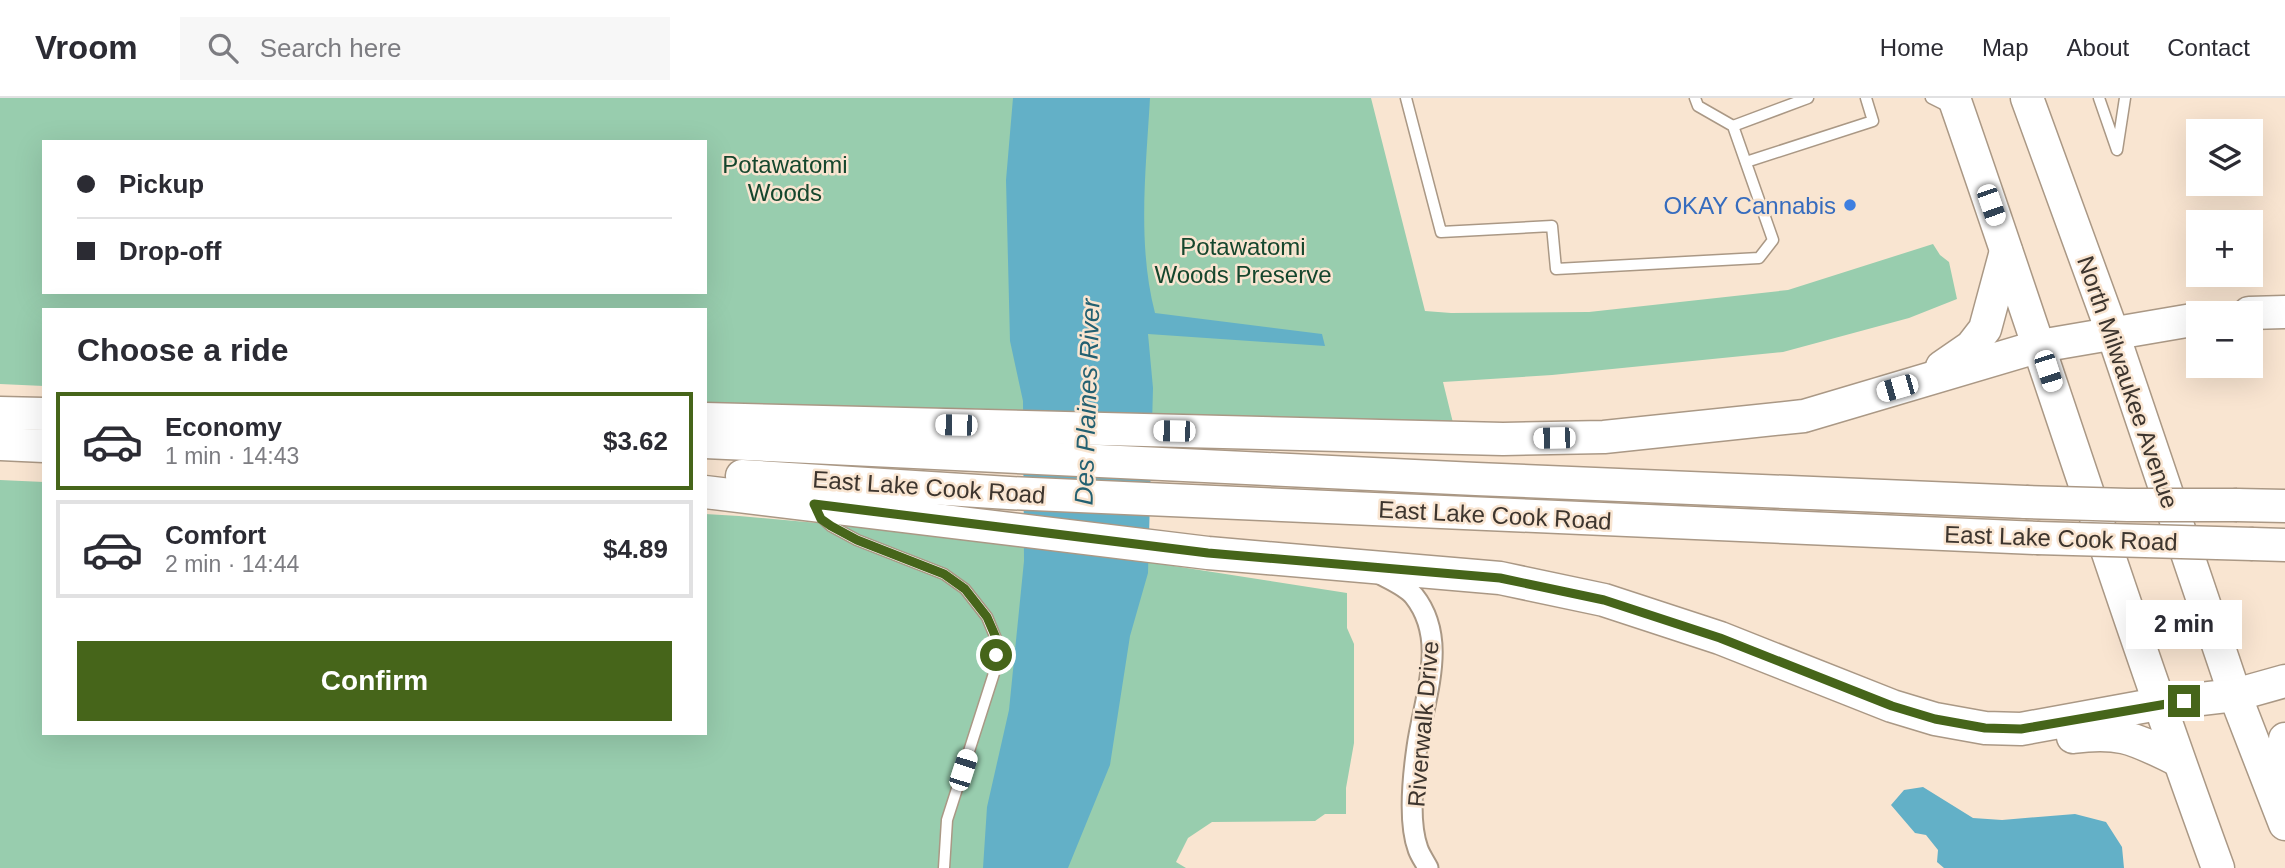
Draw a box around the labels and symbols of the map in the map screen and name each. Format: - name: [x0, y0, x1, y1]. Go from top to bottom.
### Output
- park label: Potawatomi Woods: [722, 151, 848, 206]
- car: [1975, 182, 2008, 228]
- place label: OKAY Cannabis: [1663, 192, 1836, 219]
- marker: OKAY Cannabis: [1842, 197, 1858, 213]
- park label: Potawatomi Woods Preserve: [1155, 233, 1331, 288]
- street label: North Milwaukee Avenue: [2072, 252, 2184, 512]
- water label: Des Plaines River: [1068, 297, 1106, 506]
- car: [2032, 348, 2065, 394]
- car: [1874, 372, 1921, 404]
- car: [935, 414, 978, 436]
- car: [1153, 420, 1196, 442]
- car: [1533, 427, 1576, 449]
- street label: East Lake Cook Road: [812, 465, 1046, 509]
- street label: East Lake Cook Road: [1378, 495, 1612, 535]
- street label: East Lake Cook Road: [1944, 520, 2178, 556]
- callout: 2 min: [2126, 600, 2242, 648]
- route start: [980, 639, 1012, 671]
- street label: Riverwalk Drive: [1402, 640, 1444, 808]
- route end: [2168, 685, 2200, 717]
- car: [947, 747, 980, 793]

